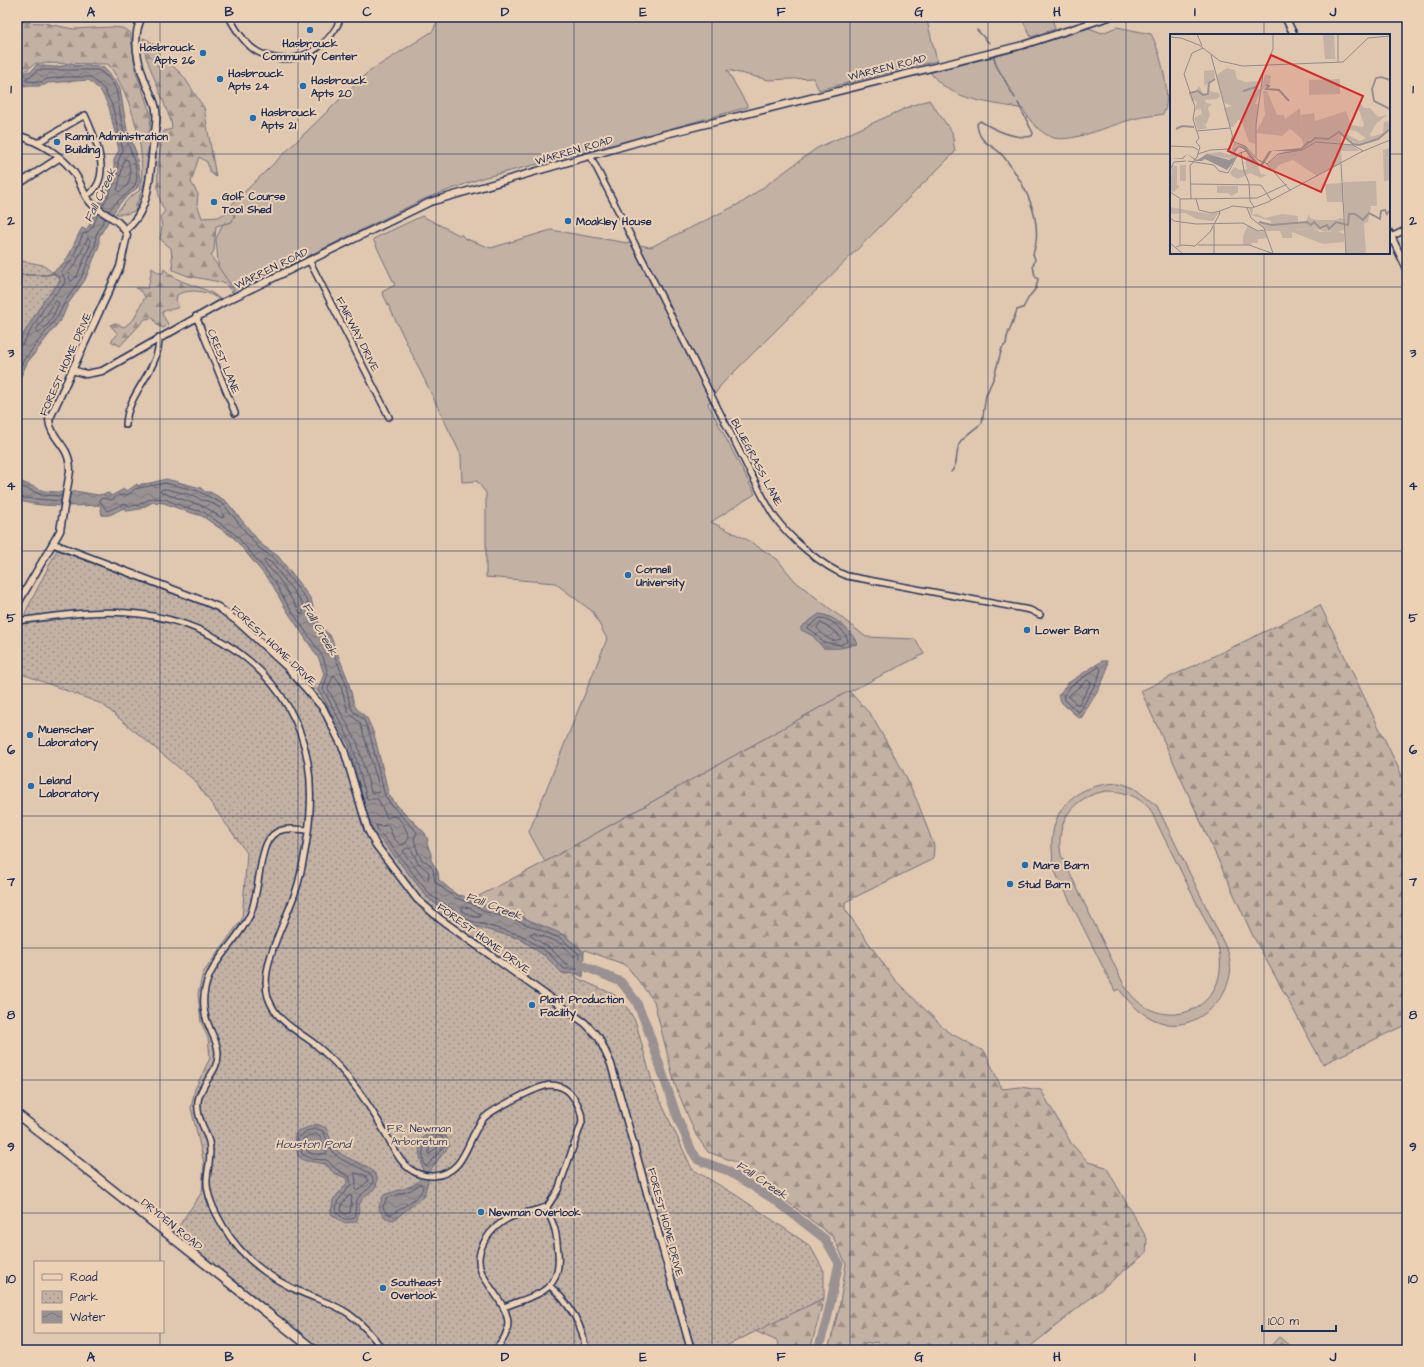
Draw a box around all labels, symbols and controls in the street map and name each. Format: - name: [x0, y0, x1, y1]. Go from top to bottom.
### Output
- text: A: [87, 3, 96, 21]
- text: B: [224, 3, 234, 21]
- text: C: [362, 3, 372, 21]
- text: D: [501, 3, 510, 21]
- text: E: [639, 3, 647, 21]
- text: F: [776, 3, 786, 21]
- text: G: [914, 3, 924, 21]
- text: H: [1053, 3, 1061, 21]
- text: I: [1194, 3, 1196, 21]
- text: J: [1329, 3, 1337, 21]
- marker: Hasbrouck Community Center: [305, 25, 315, 35]
- inset map: [1170, 34, 1390, 254]
- place label: Hasbrouck Community Center: [263, 36, 358, 66]
- place label: Hasbrouck Apts 26: [138, 40, 195, 69]
- marker: Hasbrouck Apts 26: [198, 48, 208, 58]
- street label: WARREN ROAD: [846, 50, 928, 84]
- place label: Hasbrouck Apts 24: [227, 66, 284, 95]
- place label: Hasbrouck Apts 20: [310, 73, 367, 102]
- marker: Hasbrouck Apts 24: [215, 74, 225, 84]
- text: 1: [10, 80, 12, 98]
- text: 1: [1412, 80, 1414, 98]
- marker: Hasbrouck Apts 20: [298, 81, 308, 91]
- place label: Hasbrouck Apts 21: [260, 105, 317, 134]
- marker: Hasbrouck Apts 21: [248, 113, 258, 123]
- place label: Ramin Administration Building: [65, 129, 169, 159]
- street label: WARREN ROAD: [533, 132, 615, 169]
- marker: Ramin Administration Building: [52, 137, 62, 147]
- water label: Fall Creek: [80, 165, 121, 225]
- place label: Golf Course Tool Shed: [221, 189, 286, 217]
- marker: Golf Course Tool Shed: [209, 197, 219, 207]
- text: 2: [6, 212, 15, 230]
- text: 2: [1408, 212, 1417, 230]
- place label: Moakley House: [576, 214, 652, 231]
- marker: Moakley House: [563, 216, 573, 226]
- street label: WARREN ROAD: [232, 244, 311, 293]
- street label: FAIRWAY DRIVE: [332, 294, 383, 375]
- street label: FOREST HOME DRIVE: [36, 310, 95, 418]
- street label: CREST LANE: [204, 327, 244, 396]
- text: 3: [7, 344, 15, 362]
- text: 3: [1409, 344, 1417, 362]
- street label: BLUEGRASS LANE: [727, 416, 786, 509]
- text: 4: [7, 477, 16, 495]
- text: 4: [1409, 477, 1418, 495]
- place label: Cornell University: [635, 562, 686, 592]
- marker: Cornell University: [623, 570, 633, 580]
- water label: Fall Creek: [298, 600, 342, 659]
- street label: FOREST HOME DRIVE: [228, 602, 320, 689]
- text: 5: [6, 609, 16, 627]
- text: 5: [1408, 609, 1418, 627]
- place label: Lower Barn: [1035, 623, 1100, 638]
- marker: Lower Barn: [1022, 625, 1032, 635]
- place label: Muenscher Laboratory: [38, 722, 99, 752]
- marker: Muenscher Laboratory: [25, 730, 35, 740]
- text: 6: [7, 741, 16, 759]
- text: 6: [1409, 741, 1418, 759]
- place label: Leland Laboratory: [39, 773, 100, 803]
- marker: Leland Laboratory: [26, 781, 36, 791]
- place label: Mare Barn: [1033, 858, 1090, 873]
- marker: Mare Barn: [1020, 860, 1030, 870]
- text: 7: [6, 873, 16, 891]
- text: 7: [1408, 873, 1418, 891]
- place label: Stud Barn: [1017, 877, 1071, 892]
- marker: Stud Barn: [1005, 879, 1015, 889]
- water label: Fall Creek: [463, 888, 525, 925]
- street label: FOREST HOME DRIVE: [434, 899, 534, 978]
- place label: Plant Production Facility: [540, 992, 624, 1022]
- marker: Plant Production Facility: [527, 1000, 537, 1010]
- text: 8: [7, 1006, 16, 1024]
- text: 8: [1409, 1006, 1418, 1024]
- park label: F.R. Newman Arboretum: [387, 1121, 452, 1149]
- water label: Houston Pond: [275, 1136, 353, 1153]
- text: 9: [7, 1138, 15, 1156]
- text: 9: [1409, 1138, 1417, 1156]
- water label: Fall Creek: [733, 1157, 791, 1204]
- street label: FOREST HOME DRIVE: [644, 1166, 687, 1279]
- street label: DRYDEN ROAD: [138, 1195, 206, 1254]
- place label: Newman Overlook: [489, 1205, 581, 1220]
- marker: Newman Overlook: [476, 1207, 486, 1217]
- legend: [34, 1261, 164, 1333]
- text: Road: [70, 1269, 98, 1286]
- text: 10: [6, 1270, 17, 1288]
- text: 10: [1408, 1270, 1419, 1288]
- place label: Southeast Overlook: [390, 1275, 442, 1303]
- marker: Southeast Overlook: [378, 1283, 388, 1293]
- text: Park: [70, 1289, 98, 1306]
- scale bar: [1262, 1307, 1336, 1333]
- text: Water: [70, 1309, 106, 1326]
- text: 100 m: [1268, 1313, 1299, 1330]
- text: A: [87, 1348, 96, 1366]
- text: B: [224, 1348, 234, 1366]
- text: C: [362, 1348, 372, 1366]
- text: D: [501, 1348, 510, 1366]
- text: E: [639, 1348, 647, 1366]
- text: F: [776, 1348, 786, 1366]
- text: G: [914, 1348, 924, 1366]
- text: H: [1053, 1348, 1061, 1366]
- text: I: [1194, 1348, 1196, 1366]
- text: J: [1329, 1348, 1337, 1366]

